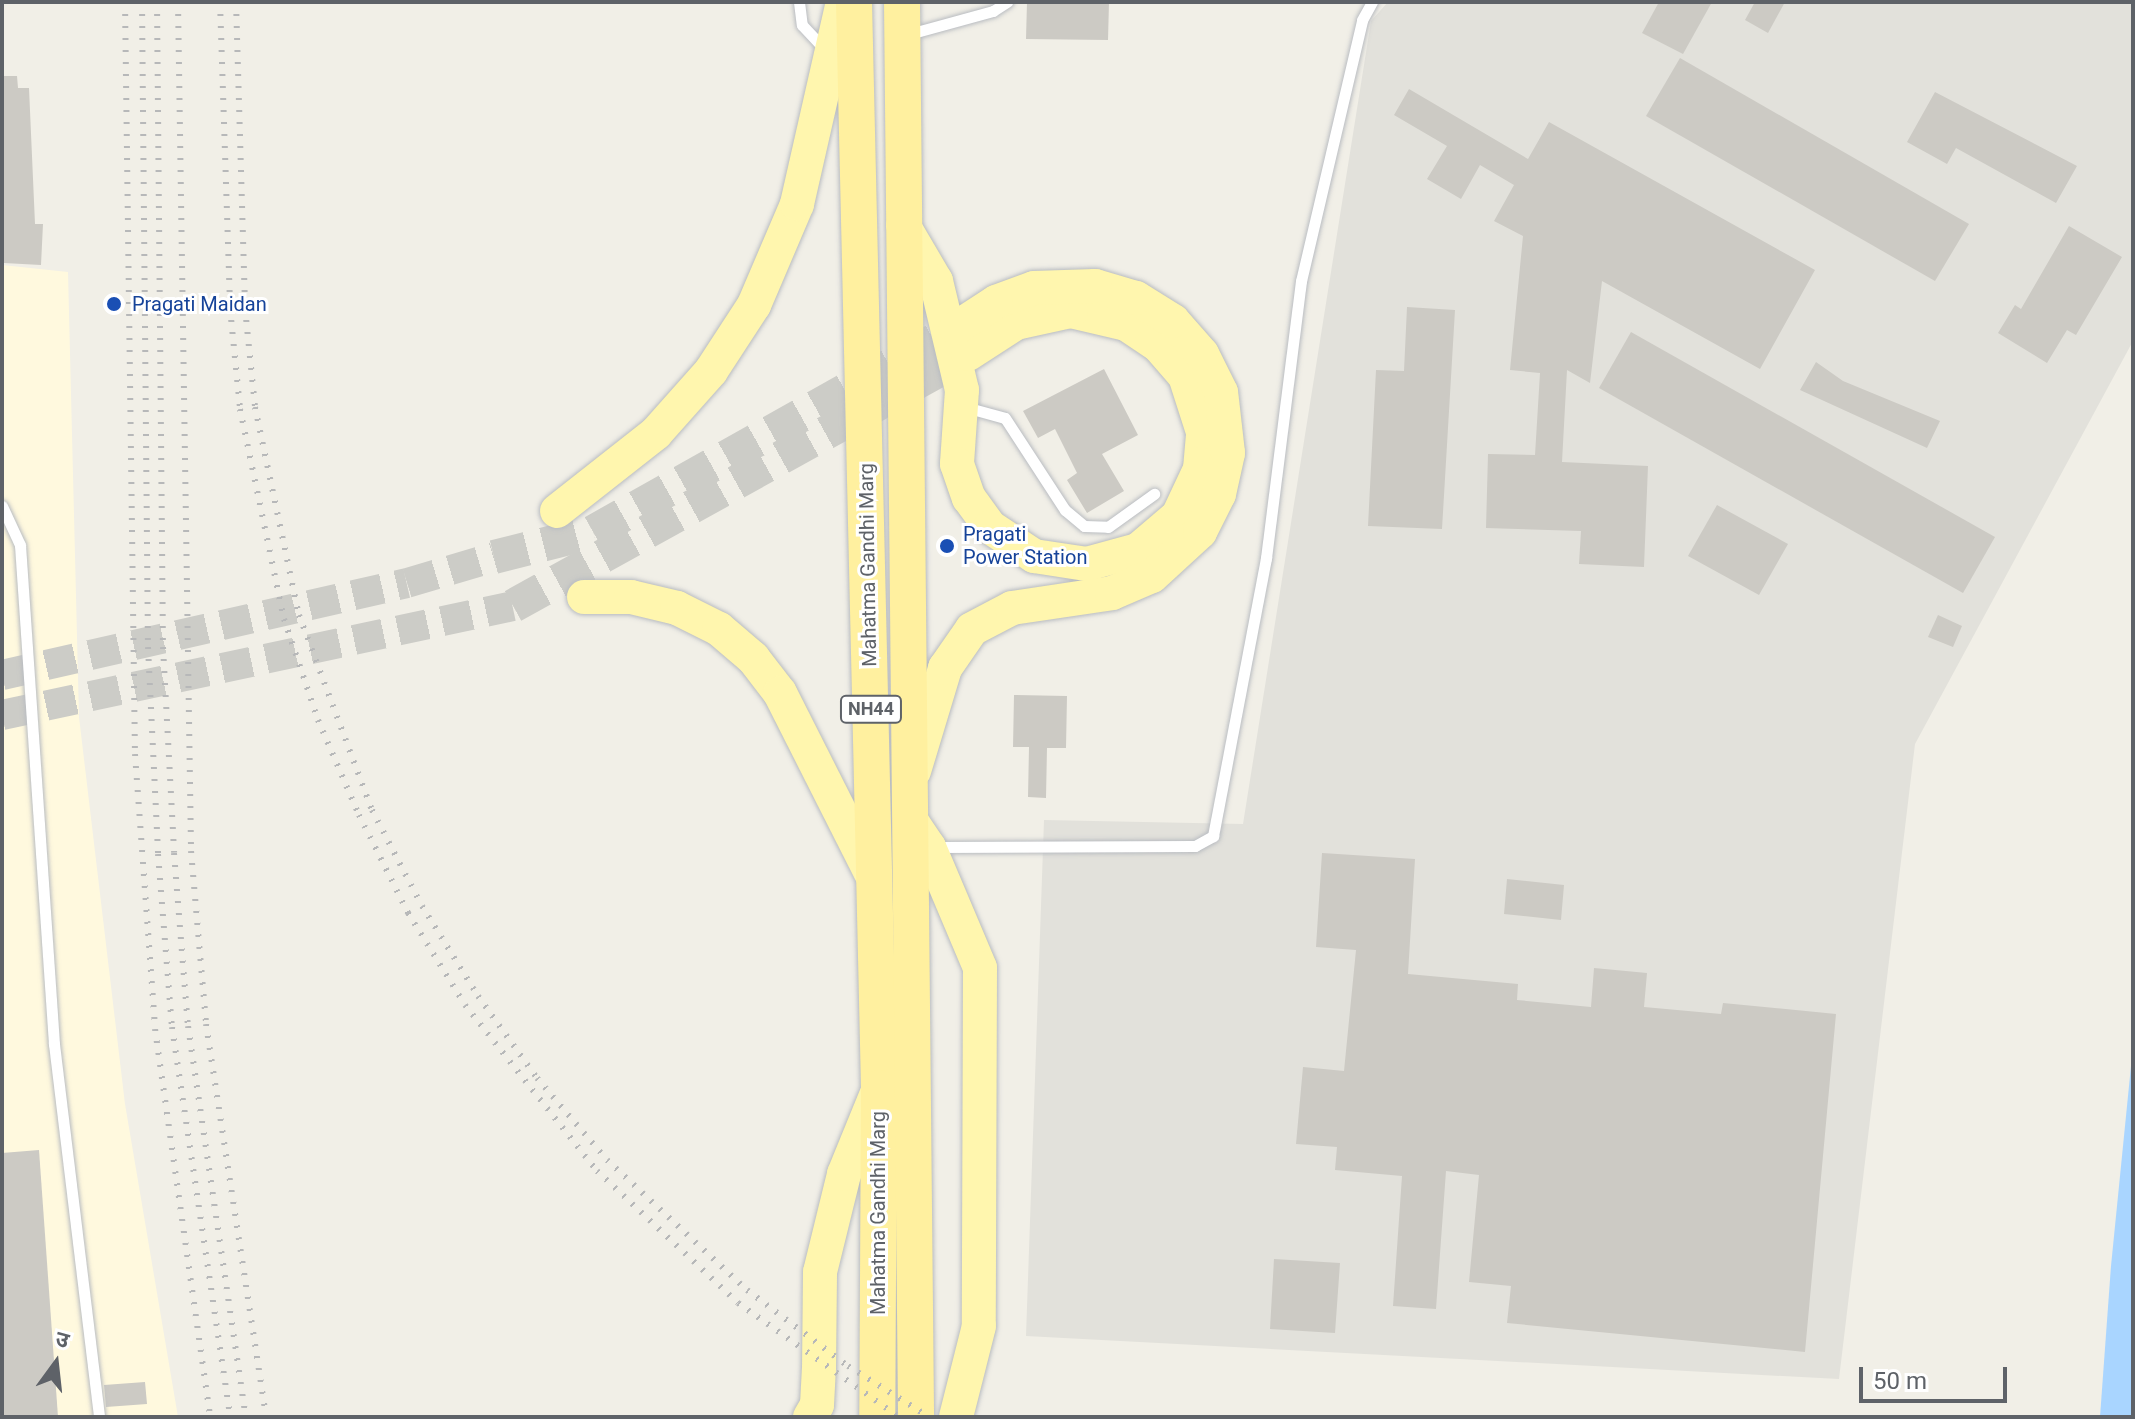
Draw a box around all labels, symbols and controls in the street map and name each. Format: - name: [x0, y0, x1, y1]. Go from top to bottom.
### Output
- place label: Pragati Maidan: [132, 292, 267, 316]
- marker: Pragati Maidan: [103, 293, 125, 315]
- street label: Mahatma Gandhi Marg: [854, 463, 882, 667]
- place label: Pragati Power Station: [963, 522, 1087, 569]
- marker: Pragati Power Station: [938, 537, 956, 555]
- road number: NH44: [839, 695, 903, 723]
- street label: Mahatma Gandhi Marg: [866, 1111, 890, 1315]
- north arrow: [16, 1323, 96, 1403]
- text: उ: [53, 1326, 72, 1353]
- scale bar: [1863, 1351, 2011, 1401]
- text: 50 m: [1873, 1367, 1927, 1395]

